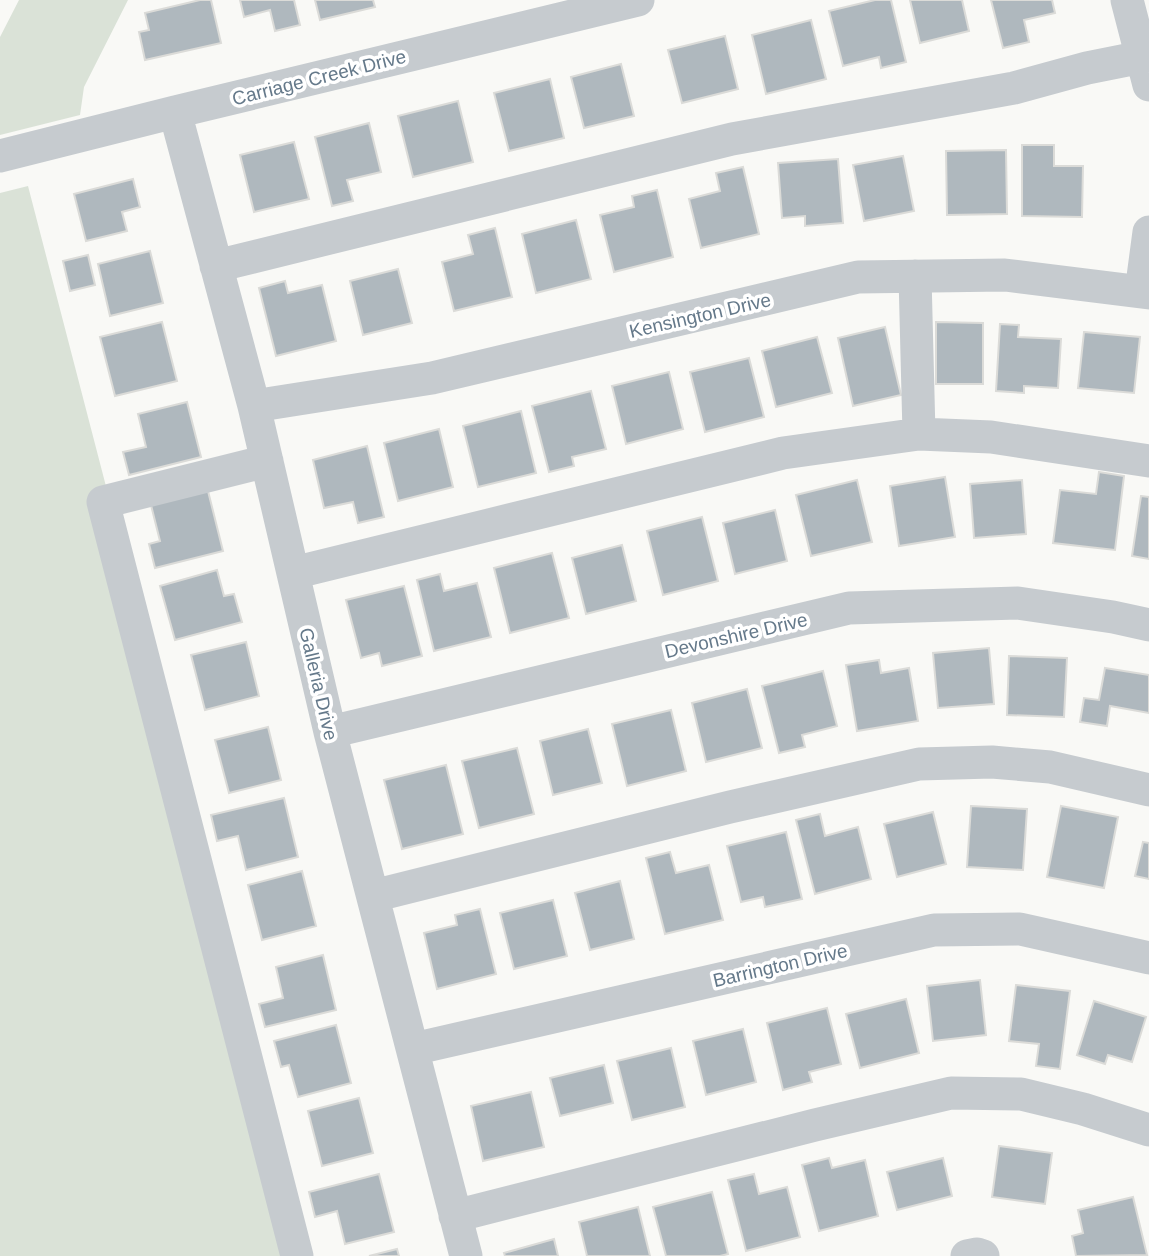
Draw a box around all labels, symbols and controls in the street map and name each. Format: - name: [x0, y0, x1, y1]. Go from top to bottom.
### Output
- street label: Carriage Creek Drive: [230, 46, 408, 109]
- street label: Kensington Drive: [627, 289, 773, 342]
- street label: Devonshire Drive: [663, 609, 809, 662]
- street label: Galleria Drive: [295, 626, 342, 743]
- street label: Barrington Drive: [711, 940, 849, 991]

